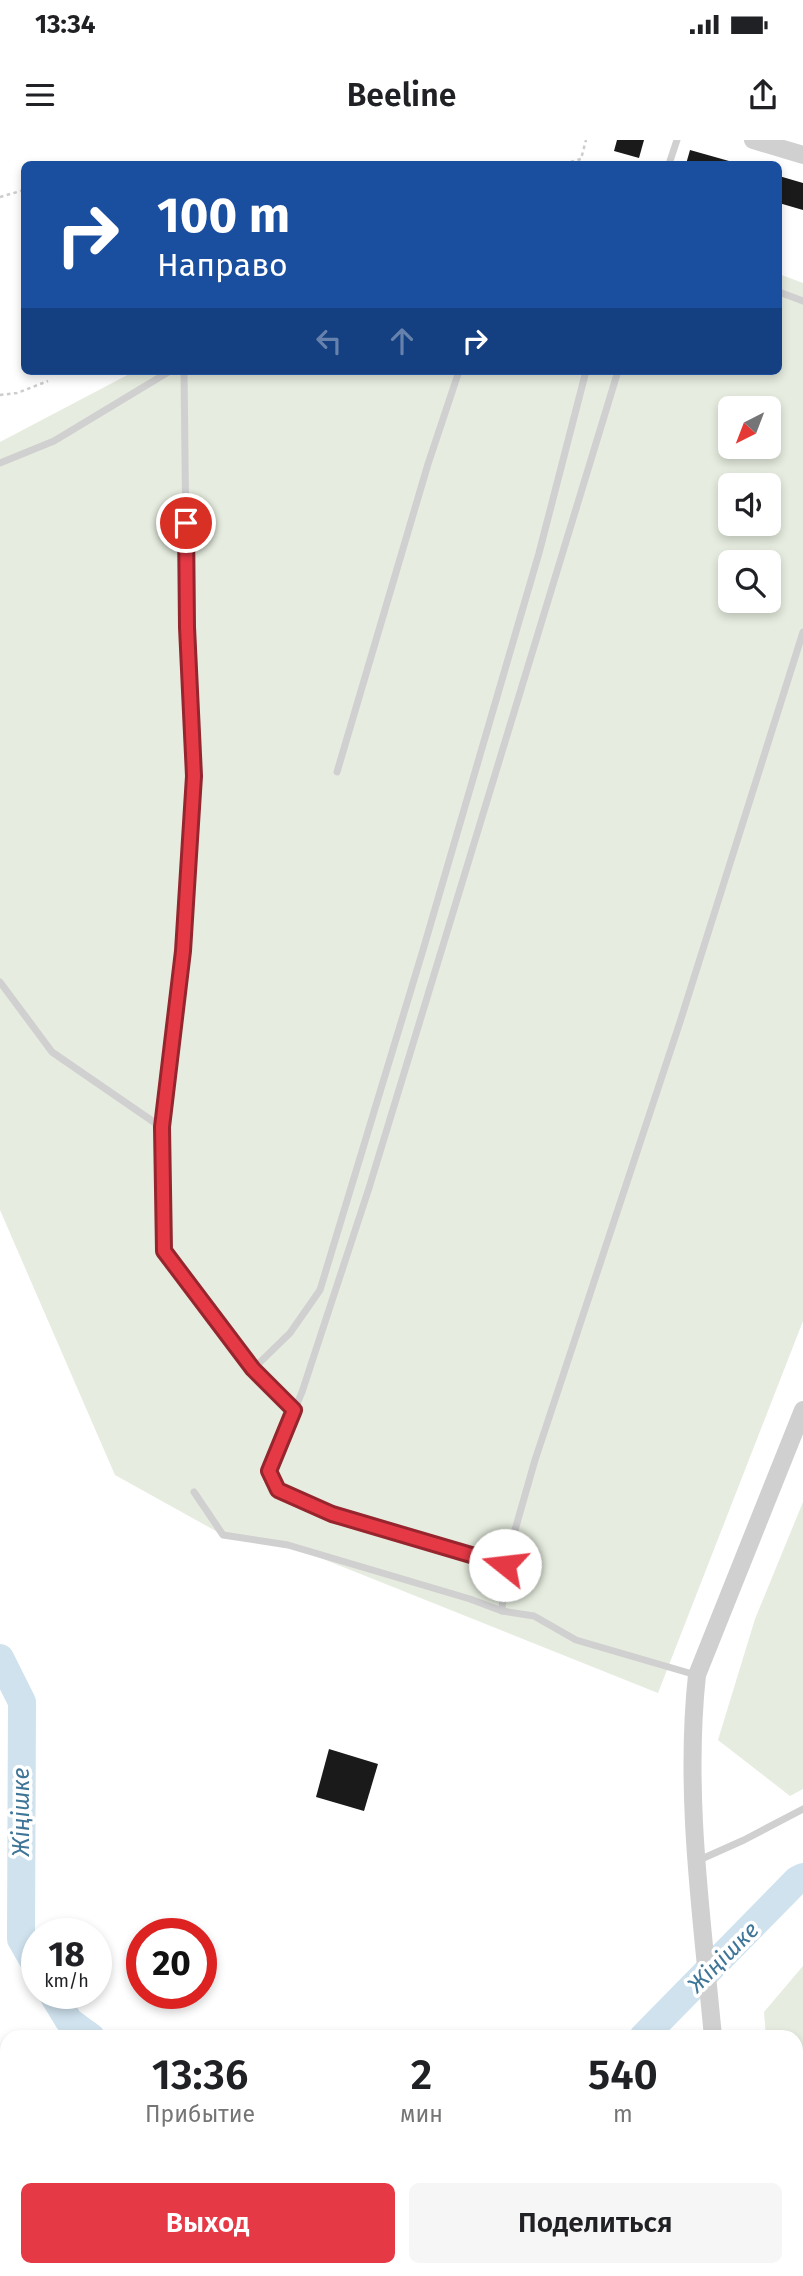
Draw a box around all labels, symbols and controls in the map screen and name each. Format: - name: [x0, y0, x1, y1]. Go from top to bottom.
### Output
- text: 13:34: [35, 9, 95, 40]
- icon: menu: [21, 76, 59, 114]
- text: Beeline: [347, 76, 456, 114]
- icon: share: [744, 76, 782, 114]
- text: 100 m: [157, 186, 290, 245]
- icon: right: [42, 189, 133, 280]
- text: Направо: [157, 246, 288, 284]
- icon: left: [310, 322, 348, 360]
- icon: ahead: [383, 322, 421, 360]
- icon: right: [456, 322, 494, 360]
- north arrow: [718, 396, 780, 458]
- map controls: [718, 396, 781, 613]
- button: sound: [718, 473, 781, 536]
- pin: [156, 493, 216, 553]
- icon: arrive: [167, 504, 205, 542]
- button: search: [718, 550, 781, 613]
- position arrow: [468, 1528, 542, 1602]
- water label: Жіңішке: [7, 1767, 35, 1857]
- water label: Жіңішке: [681, 1916, 764, 1999]
- speed limit sign: 20: [126, 1918, 217, 2009]
- text: 18: [48, 1933, 85, 1975]
- text: km/h: [44, 1970, 89, 1992]
- text: 13:36: [152, 2050, 248, 2100]
- text: 2: [411, 2050, 432, 2100]
- text: 540: [588, 2050, 658, 2100]
- text: Прибытие: [145, 2100, 255, 2128]
- text: мин: [400, 2100, 443, 2128]
- text: m: [613, 2100, 633, 2128]
- button: Выход: [21, 2183, 395, 2263]
- button: Поделиться: [409, 2183, 782, 2263]

